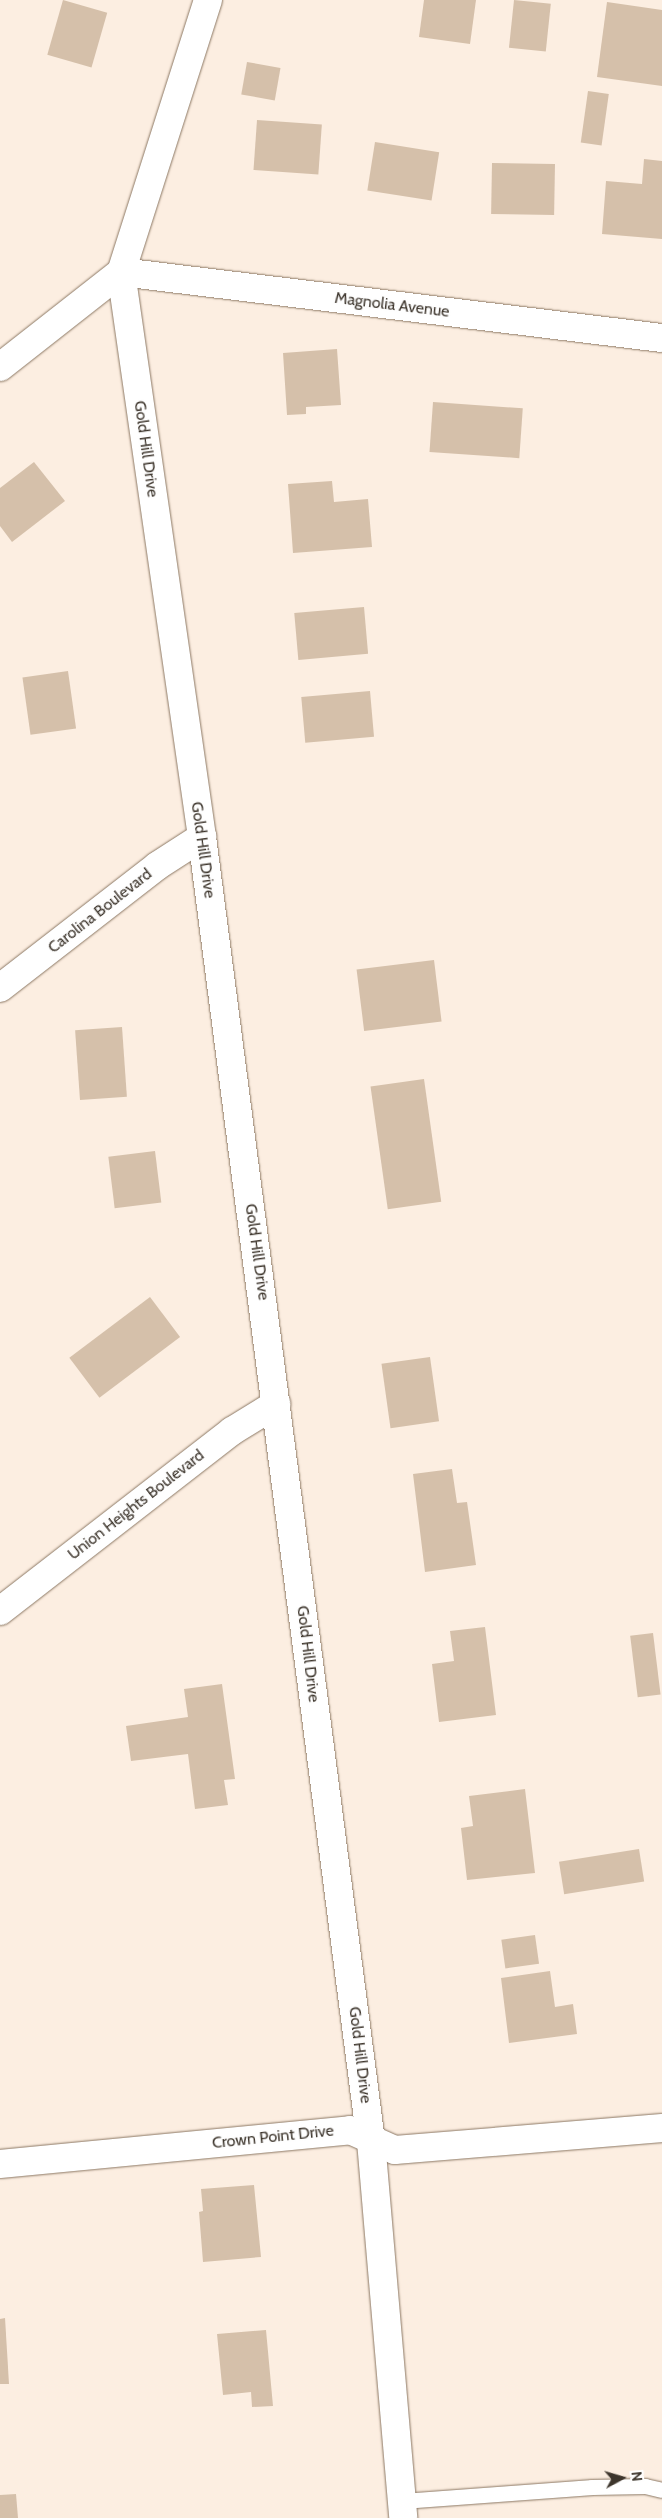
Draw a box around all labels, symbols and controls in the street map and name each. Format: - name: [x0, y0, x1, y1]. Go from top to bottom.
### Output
- street label: Magnolia Avenue: [334, 288, 450, 322]
- street label: Gold Hill Drive: [130, 400, 162, 498]
- street label: Gold Hill Drive: [187, 801, 219, 899]
- street label: Carolina Boulevard: [44, 865, 156, 957]
- street label: Gold Hill Drive: [241, 1203, 273, 1301]
- street label: Union Heights Boulevard: [64, 1446, 208, 1564]
- street label: Gold Hill Drive: [293, 1605, 323, 1703]
- street label: Gold Hill Drive: [345, 2006, 375, 2104]
- street label: Crown Point Drive: [211, 2121, 335, 2153]
- north arrow: [597, 2453, 647, 2503]
- text: N: [627, 2471, 646, 2482]

